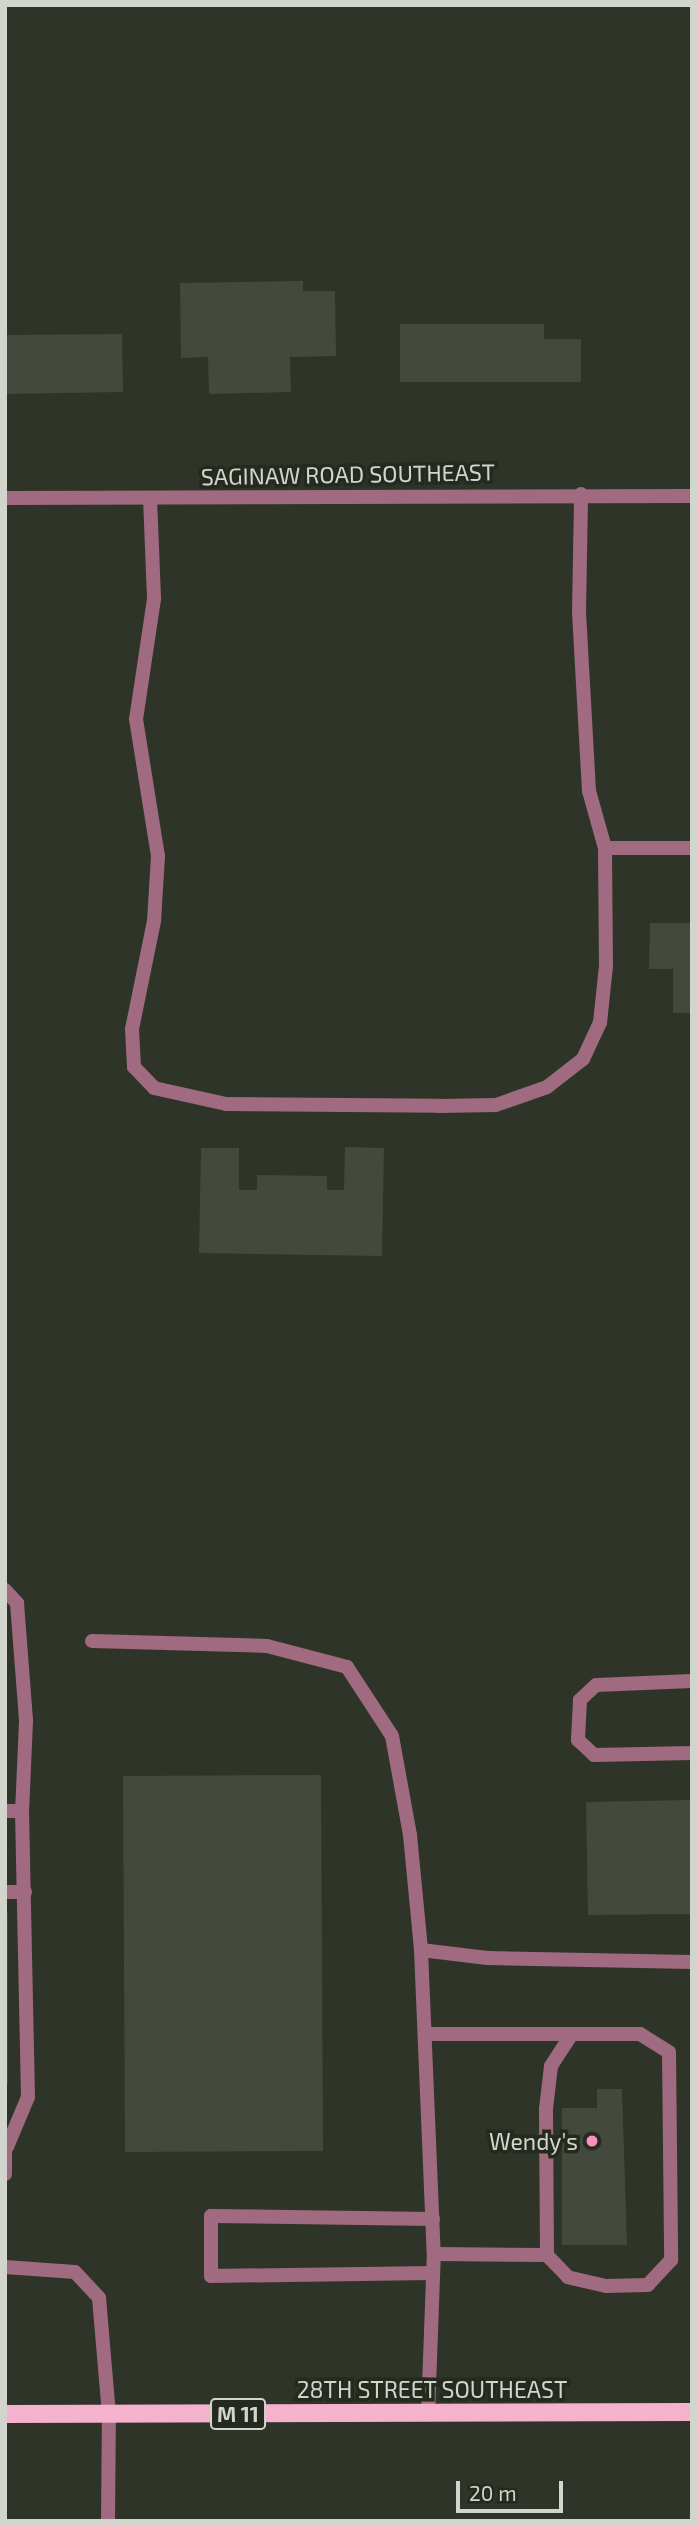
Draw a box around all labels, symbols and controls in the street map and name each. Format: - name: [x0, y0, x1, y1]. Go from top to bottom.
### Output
- street label: SAGINAW ROAD SOUTHEAST: [201, 458, 495, 490]
- place label: Wendy's: [489, 2127, 578, 2155]
- marker: Wendy's: [584, 2133, 600, 2149]
- street label: 28TH STREET SOUTHEAST: [296, 2375, 568, 2403]
- road number: M 11: [210, 2396, 266, 2432]
- scale bar: [459, 2466, 566, 2510]
- text: 20 m: [469, 2480, 517, 2505]

